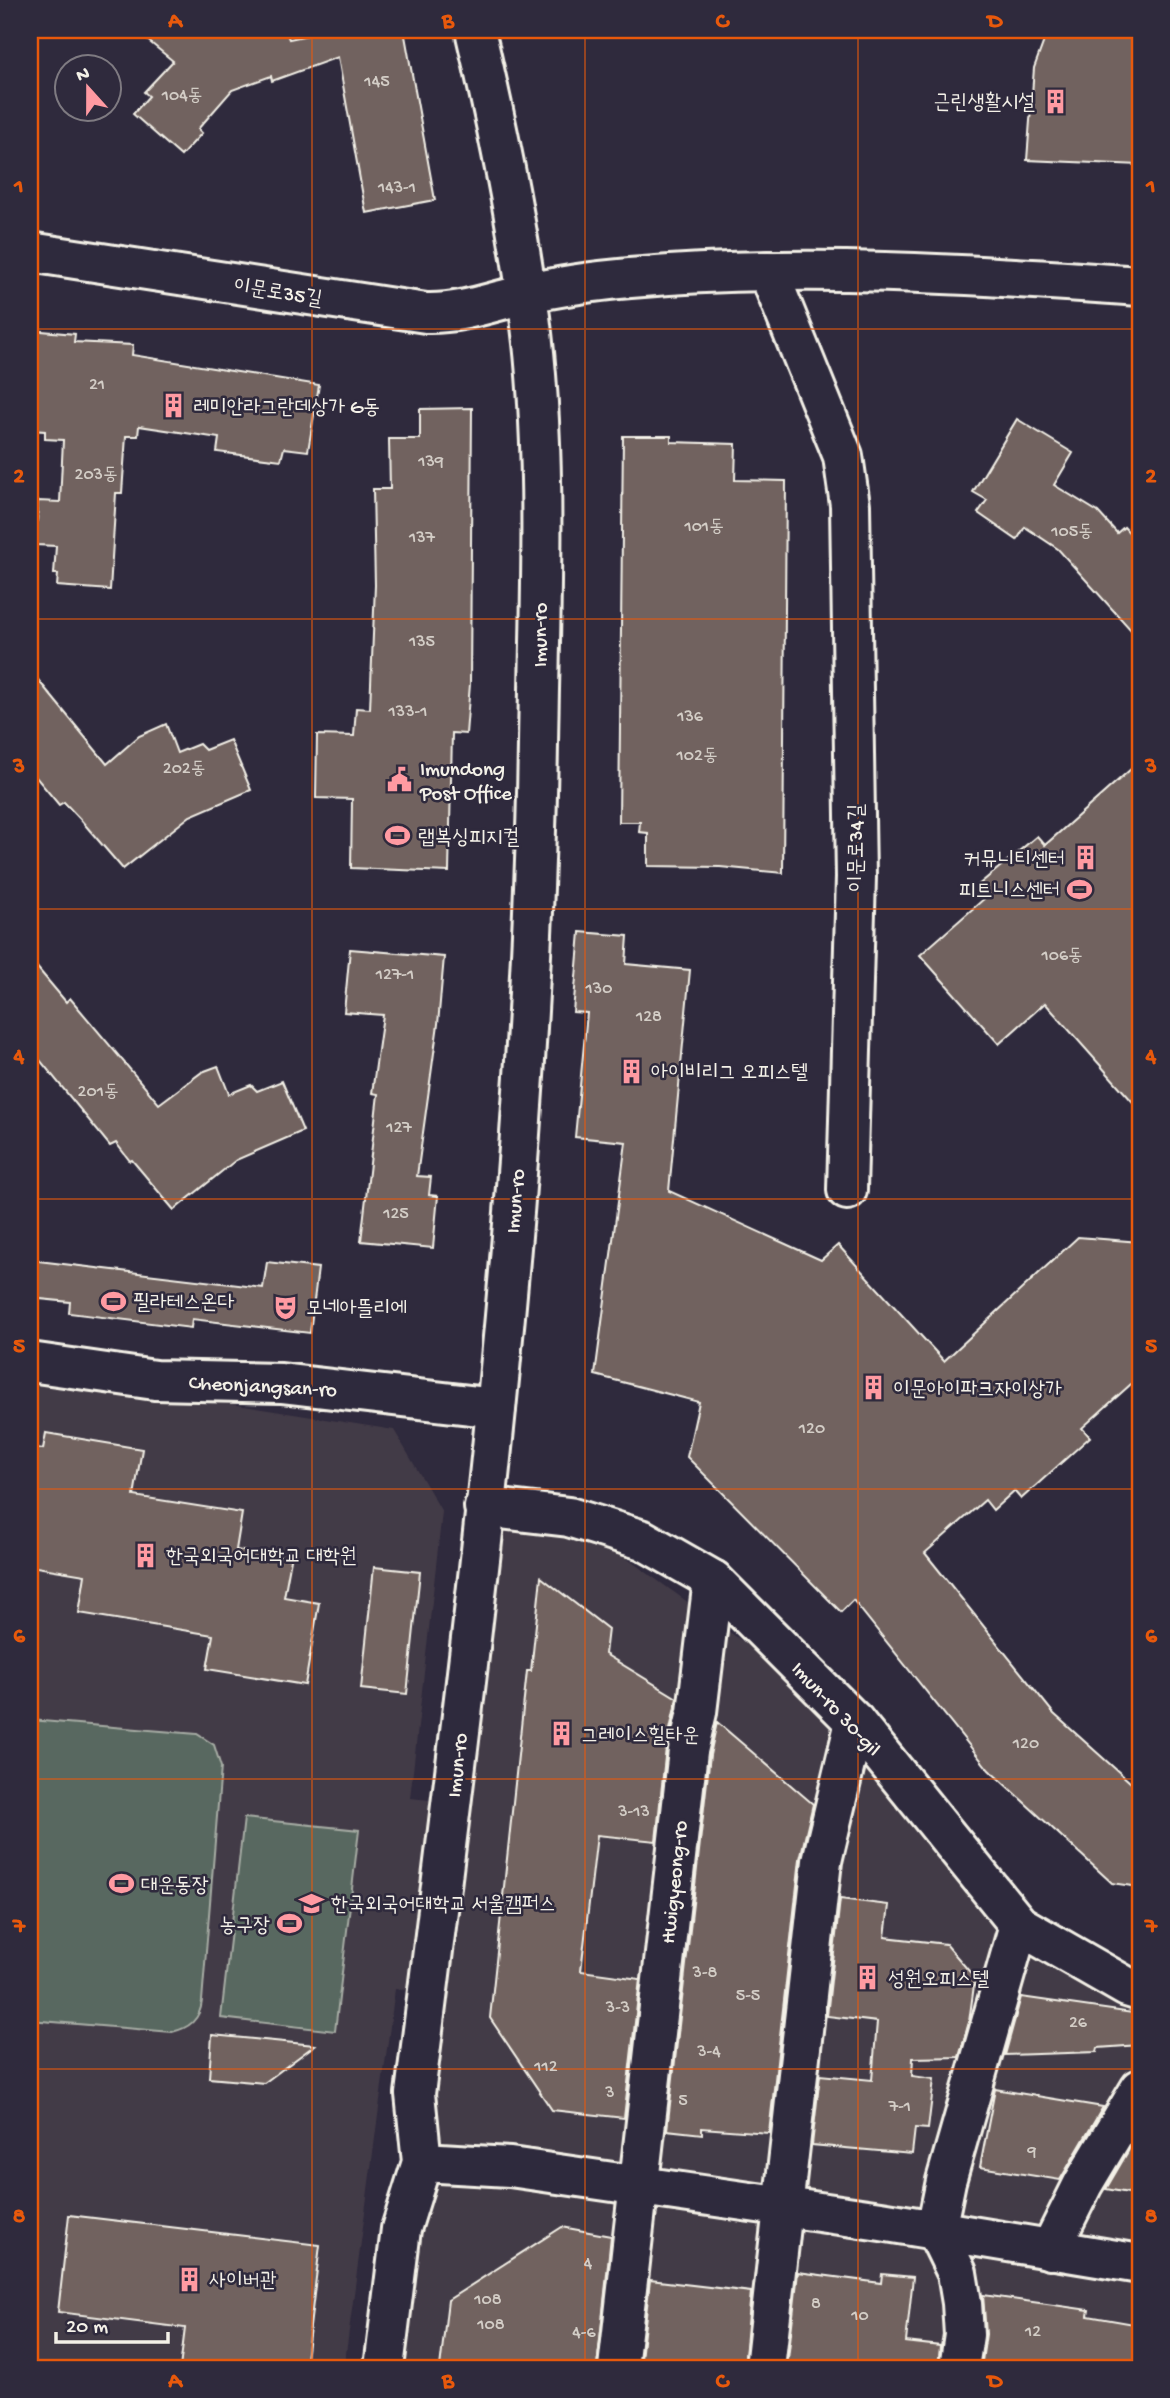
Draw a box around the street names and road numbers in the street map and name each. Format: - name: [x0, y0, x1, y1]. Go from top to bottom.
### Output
- street label: 이문로35길: [231, 275, 324, 314]
- street label: Imun-ro: [530, 603, 555, 667]
- street label: 이문로34길: [846, 804, 871, 892]
- street label: Imun-ro: [502, 1168, 533, 1235]
- street label: Cheonjangsan-ro: [188, 1372, 338, 1405]
- street label: Imun-ro 30-gil: [784, 1658, 885, 1763]
- street label: Imun-ro: [444, 1732, 475, 1799]
- street label: Hwigyeong-ro: [658, 1819, 695, 1945]

